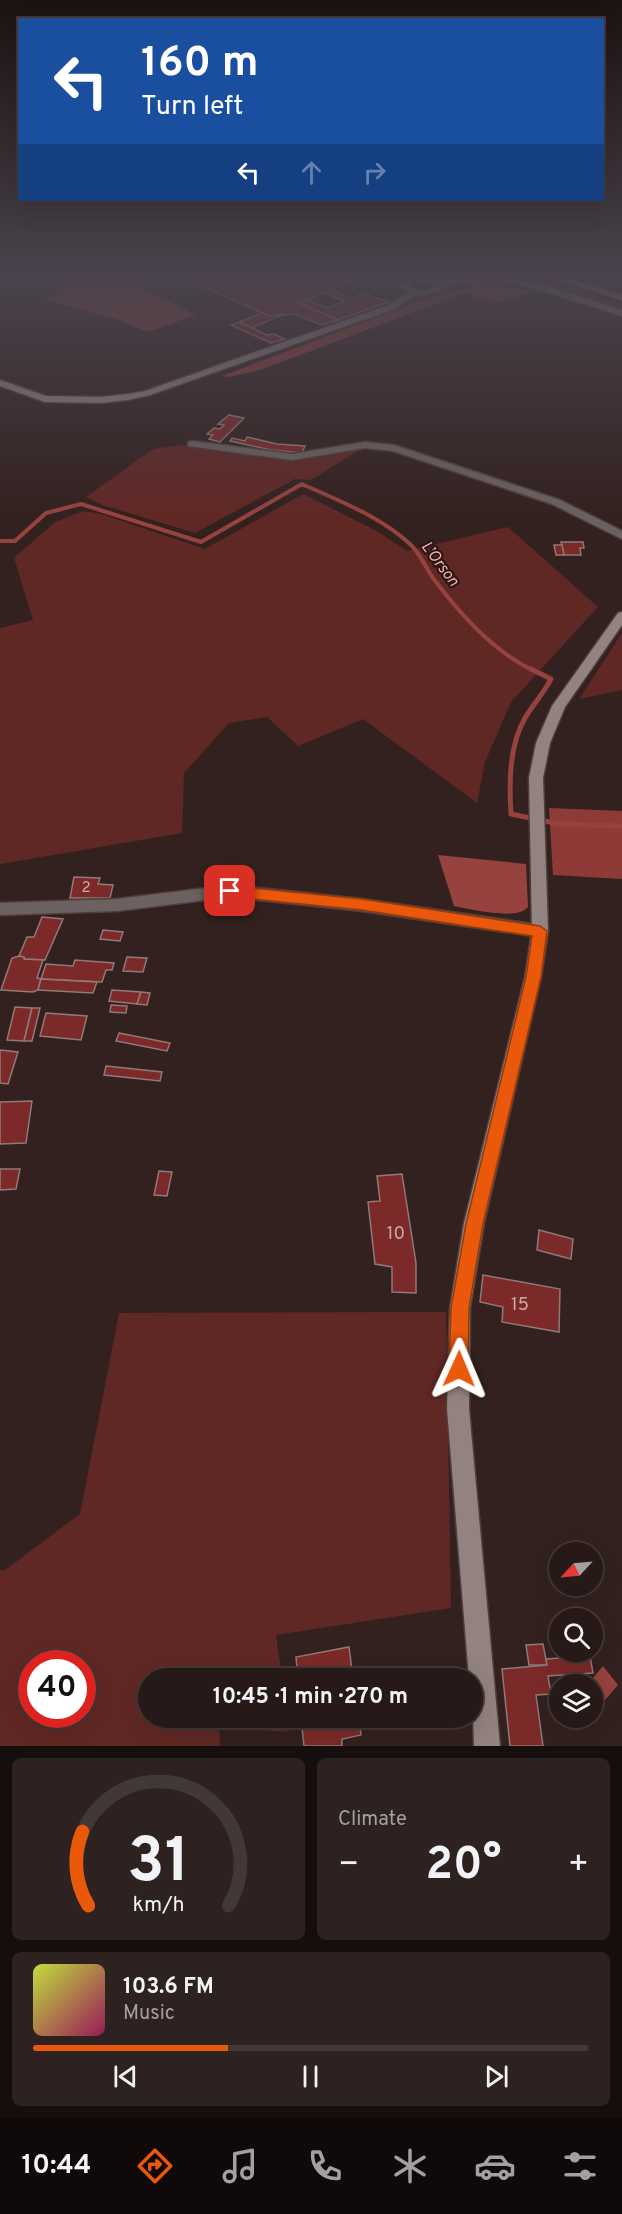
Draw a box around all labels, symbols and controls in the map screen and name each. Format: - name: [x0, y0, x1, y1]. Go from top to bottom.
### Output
- text: 160 m: [141, 38, 259, 91]
- icon: left: [42, 42, 120, 120]
- text: Turn left: [141, 90, 243, 124]
- icon: left: [232, 156, 265, 189]
- icon: ahead: [295, 156, 328, 189]
- icon: right: [358, 156, 391, 189]
- water label: L’Orson: [416, 538, 463, 591]
- pin: [204, 865, 255, 916]
- icon: arrive: [213, 874, 246, 907]
- house number: 2: [81, 879, 91, 898]
- house number: 10: [387, 1223, 405, 1246]
- house number: 15: [511, 1294, 529, 1317]
- position arrow: [427, 1337, 491, 1401]
- north arrow: [549, 1542, 603, 1596]
- map controls: [549, 1542, 603, 1728]
- button: search: [549, 1608, 603, 1662]
- speed limit sign: 40: [18, 1650, 96, 1728]
- button: layers: [549, 1674, 603, 1728]
- text: 10:45 · 1 min · 270 m: [213, 1684, 408, 1711]
- text: Climate: [338, 1807, 407, 1833]
- text: 31: [127, 1825, 190, 1904]
- text: 20°: [426, 1838, 501, 1895]
- text: −: [338, 1845, 359, 1887]
- text: +: [568, 1845, 589, 1887]
- text: km/h: [132, 1892, 185, 1919]
- text: 103.6 FM: [123, 1974, 214, 2001]
- text: Music: [123, 2001, 175, 2027]
- icon: previous: [109, 2060, 142, 2093]
- icon: pause: [294, 2060, 327, 2093]
- icon: next: [480, 2060, 513, 2093]
- icon: directions: [134, 2145, 176, 2187]
- icon: music: [219, 2145, 261, 2187]
- icon: phone: [304, 2145, 346, 2187]
- icon: climate: [389, 2145, 431, 2187]
- icon: car: [474, 2145, 516, 2187]
- icon: filters: [559, 2145, 601, 2187]
- text: 10:44: [21, 2149, 91, 2183]

